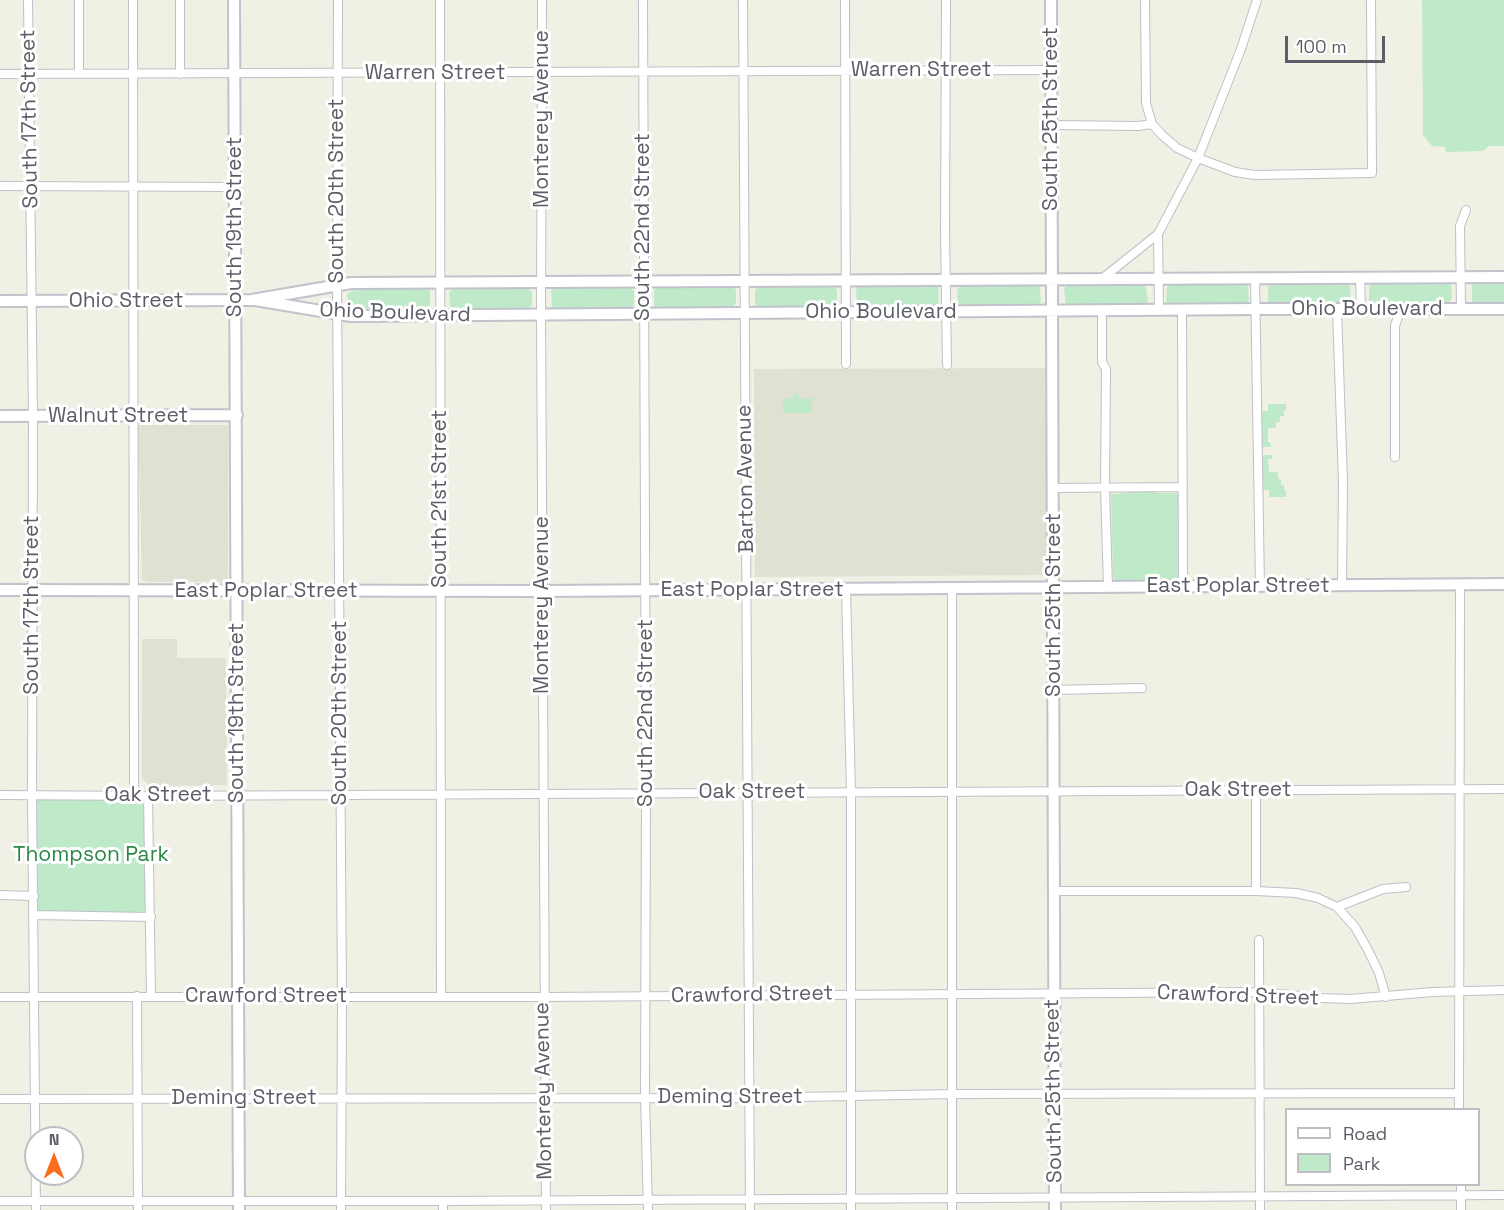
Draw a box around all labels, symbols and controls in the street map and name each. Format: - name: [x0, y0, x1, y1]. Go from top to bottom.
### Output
- scale bar: [1288, 24, 1388, 62]
- street label: South 25th Street: [1038, 27, 1064, 211]
- street label: South 17th Street: [16, 29, 44, 209]
- street label: Monterey Avenue: [529, 30, 555, 208]
- text: 100 m: [1296, 35, 1347, 58]
- street label: Warren Street: [851, 57, 991, 83]
- street label: Warren Street: [365, 60, 505, 86]
- street label: South 20th Street: [324, 99, 350, 283]
- street label: South 22nd Street: [630, 133, 656, 321]
- street label: South 19th Street: [222, 137, 248, 317]
- street label: Ohio Street: [69, 288, 183, 314]
- street label: Ohio Boulevard: [1291, 296, 1443, 322]
- street label: Ohio Boulevard: [319, 298, 471, 328]
- street label: Ohio Boulevard: [805, 299, 957, 325]
- street label: Walnut Street: [48, 403, 188, 429]
- street label: Barton Avenue: [732, 405, 760, 553]
- street label: South 21st Street: [427, 410, 453, 588]
- street label: South 25th Street: [1041, 513, 1067, 697]
- street label: South 17th Street: [19, 515, 45, 695]
- street label: Monterey Avenue: [529, 516, 555, 694]
- street label: East Poplar Street: [1146, 573, 1330, 599]
- street label: East Poplar Street: [660, 577, 844, 603]
- street label: East Poplar Street: [174, 578, 358, 604]
- street label: South 22nd Street: [633, 619, 659, 807]
- street label: South 20th Street: [327, 621, 353, 805]
- street label: South 19th Street: [224, 623, 250, 803]
- street label: Oak Street: [1184, 777, 1292, 803]
- street label: Oak Street: [698, 779, 806, 805]
- street label: Oak Street: [104, 782, 212, 808]
- park label: Thompson Park: [13, 842, 169, 868]
- street label: Crawford Street: [671, 981, 833, 1009]
- street label: Crawford Street: [1157, 981, 1319, 1011]
- street label: Crawford Street: [185, 983, 347, 1009]
- street label: South 25th Street: [1040, 999, 1068, 1183]
- street label: Monterey Avenue: [530, 1002, 558, 1180]
- street label: Deming Street: [657, 1084, 803, 1110]
- street label: Deming Street: [171, 1085, 317, 1111]
- legend: [1285, 1108, 1480, 1186]
- text: Road: [1343, 1122, 1387, 1145]
- north arrow: [24, 1126, 84, 1186]
- text: N: [49, 1129, 59, 1150]
- text: Park: [1343, 1152, 1380, 1175]

